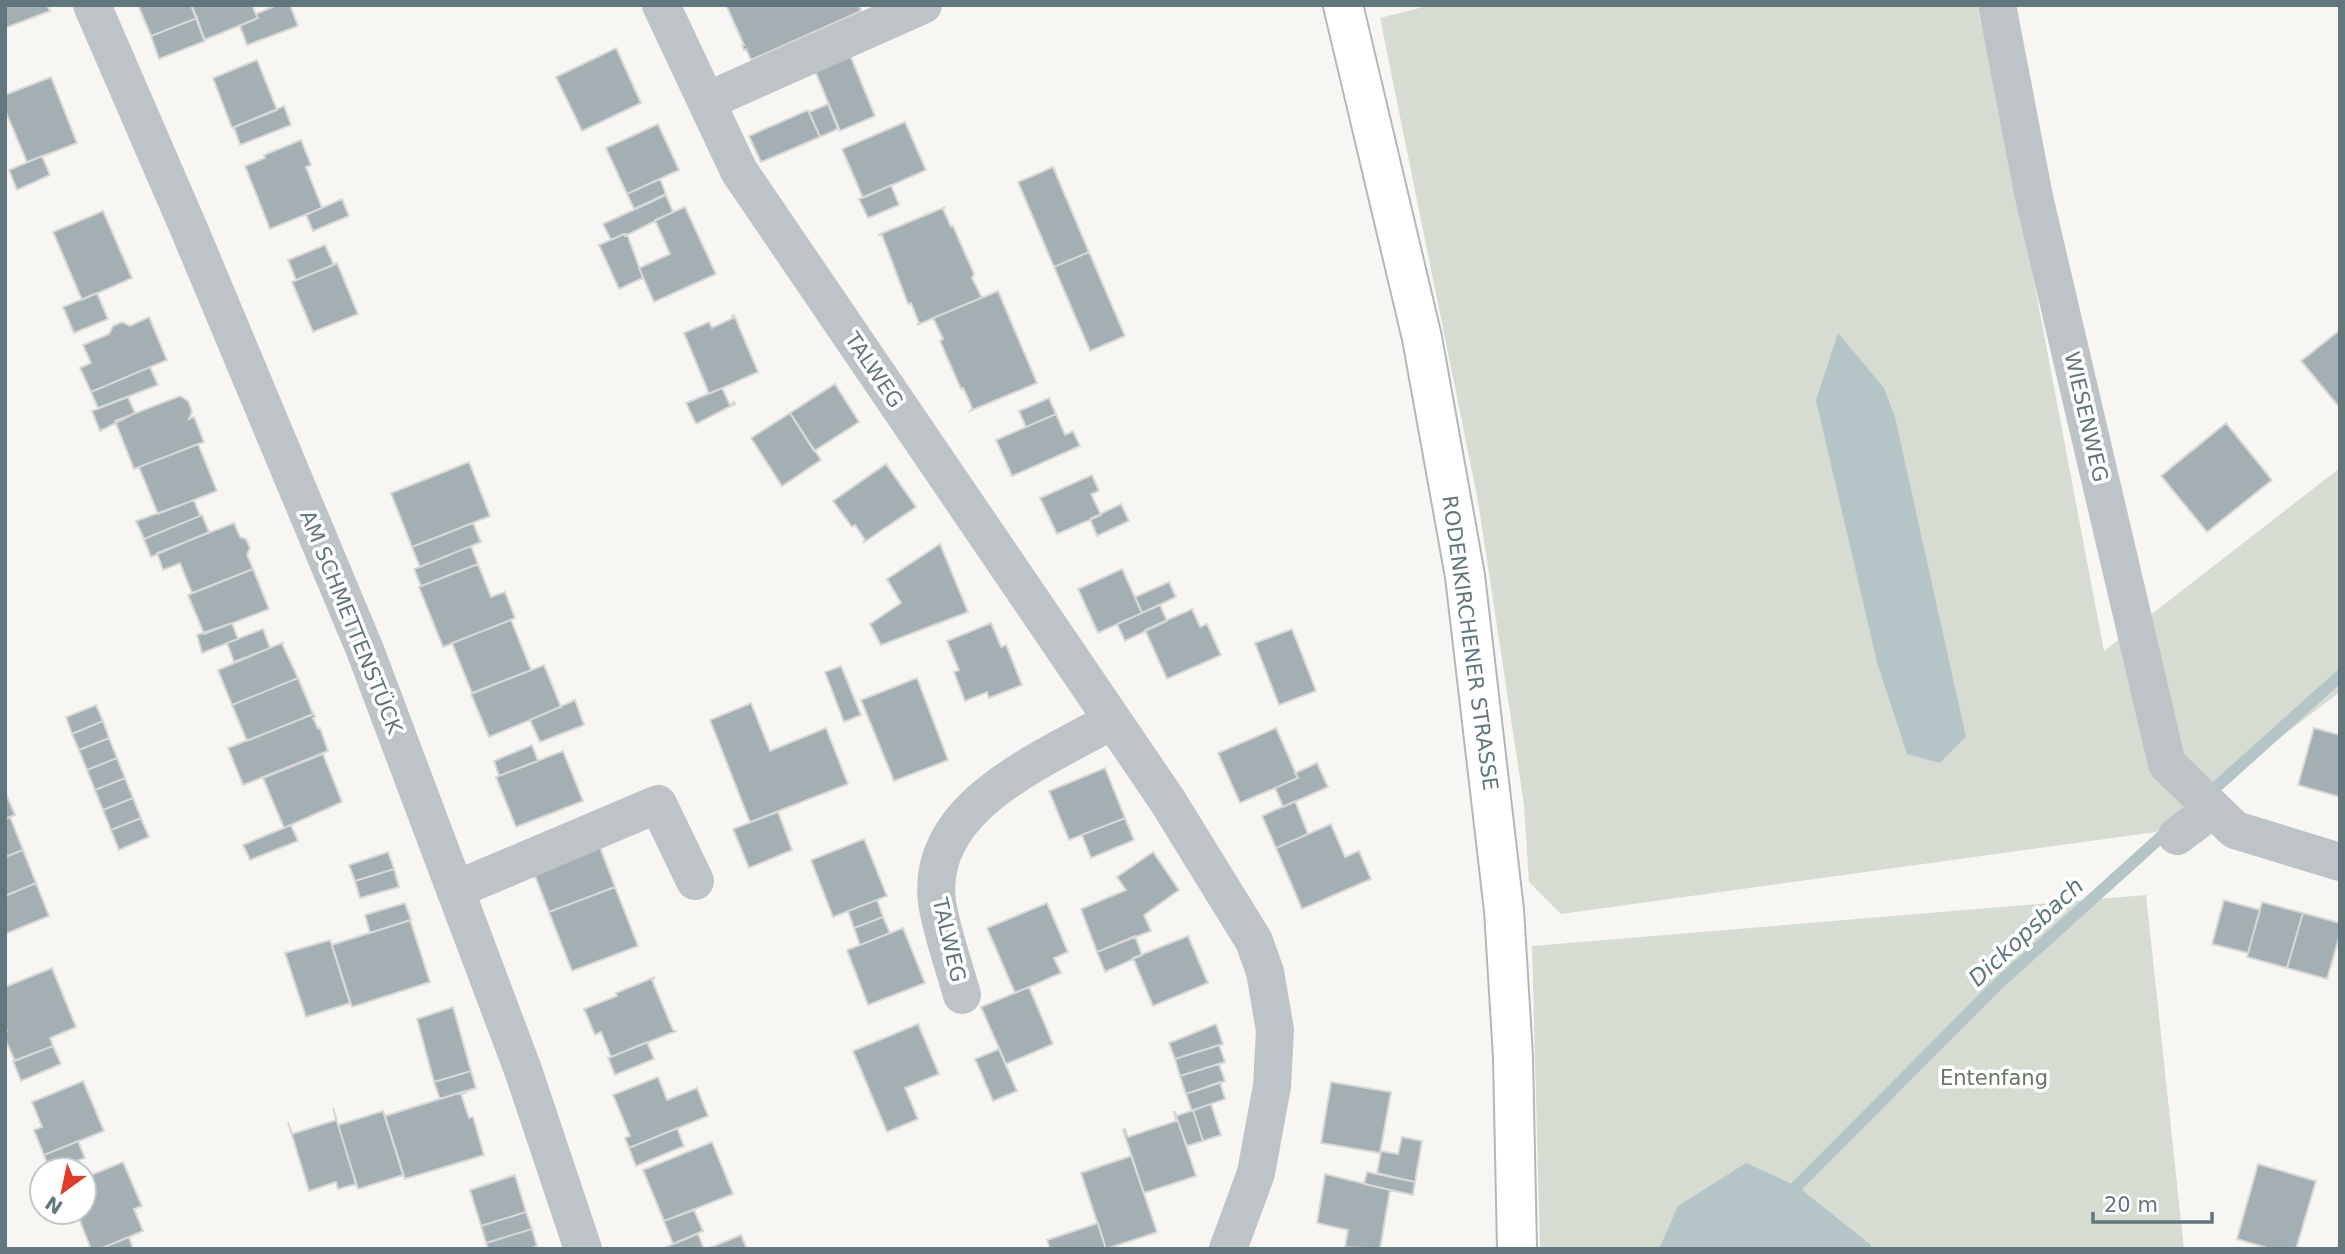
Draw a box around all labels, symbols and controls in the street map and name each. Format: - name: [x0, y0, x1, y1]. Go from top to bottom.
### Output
- street label: TALWEG: [840, 327, 908, 412]
- street label: WIESENWEG: [2059, 350, 2113, 484]
- street label: RODENKIRCHENER STRASSE: [1437, 494, 1503, 792]
- street label: AM SCHMETTENSTÜCK: [295, 507, 408, 738]
- water label: Dickopsbach: [1964, 872, 2088, 992]
- street label: TALWEG: [927, 895, 970, 984]
- park label: Entenfang: [1940, 1066, 2048, 1090]
- north arrow: [28, 1156, 98, 1226]
- scale bar: [2093, 1180, 2212, 1224]
- text: N: [41, 1192, 66, 1219]
- text: 20 m: [2104, 1193, 2158, 1217]

